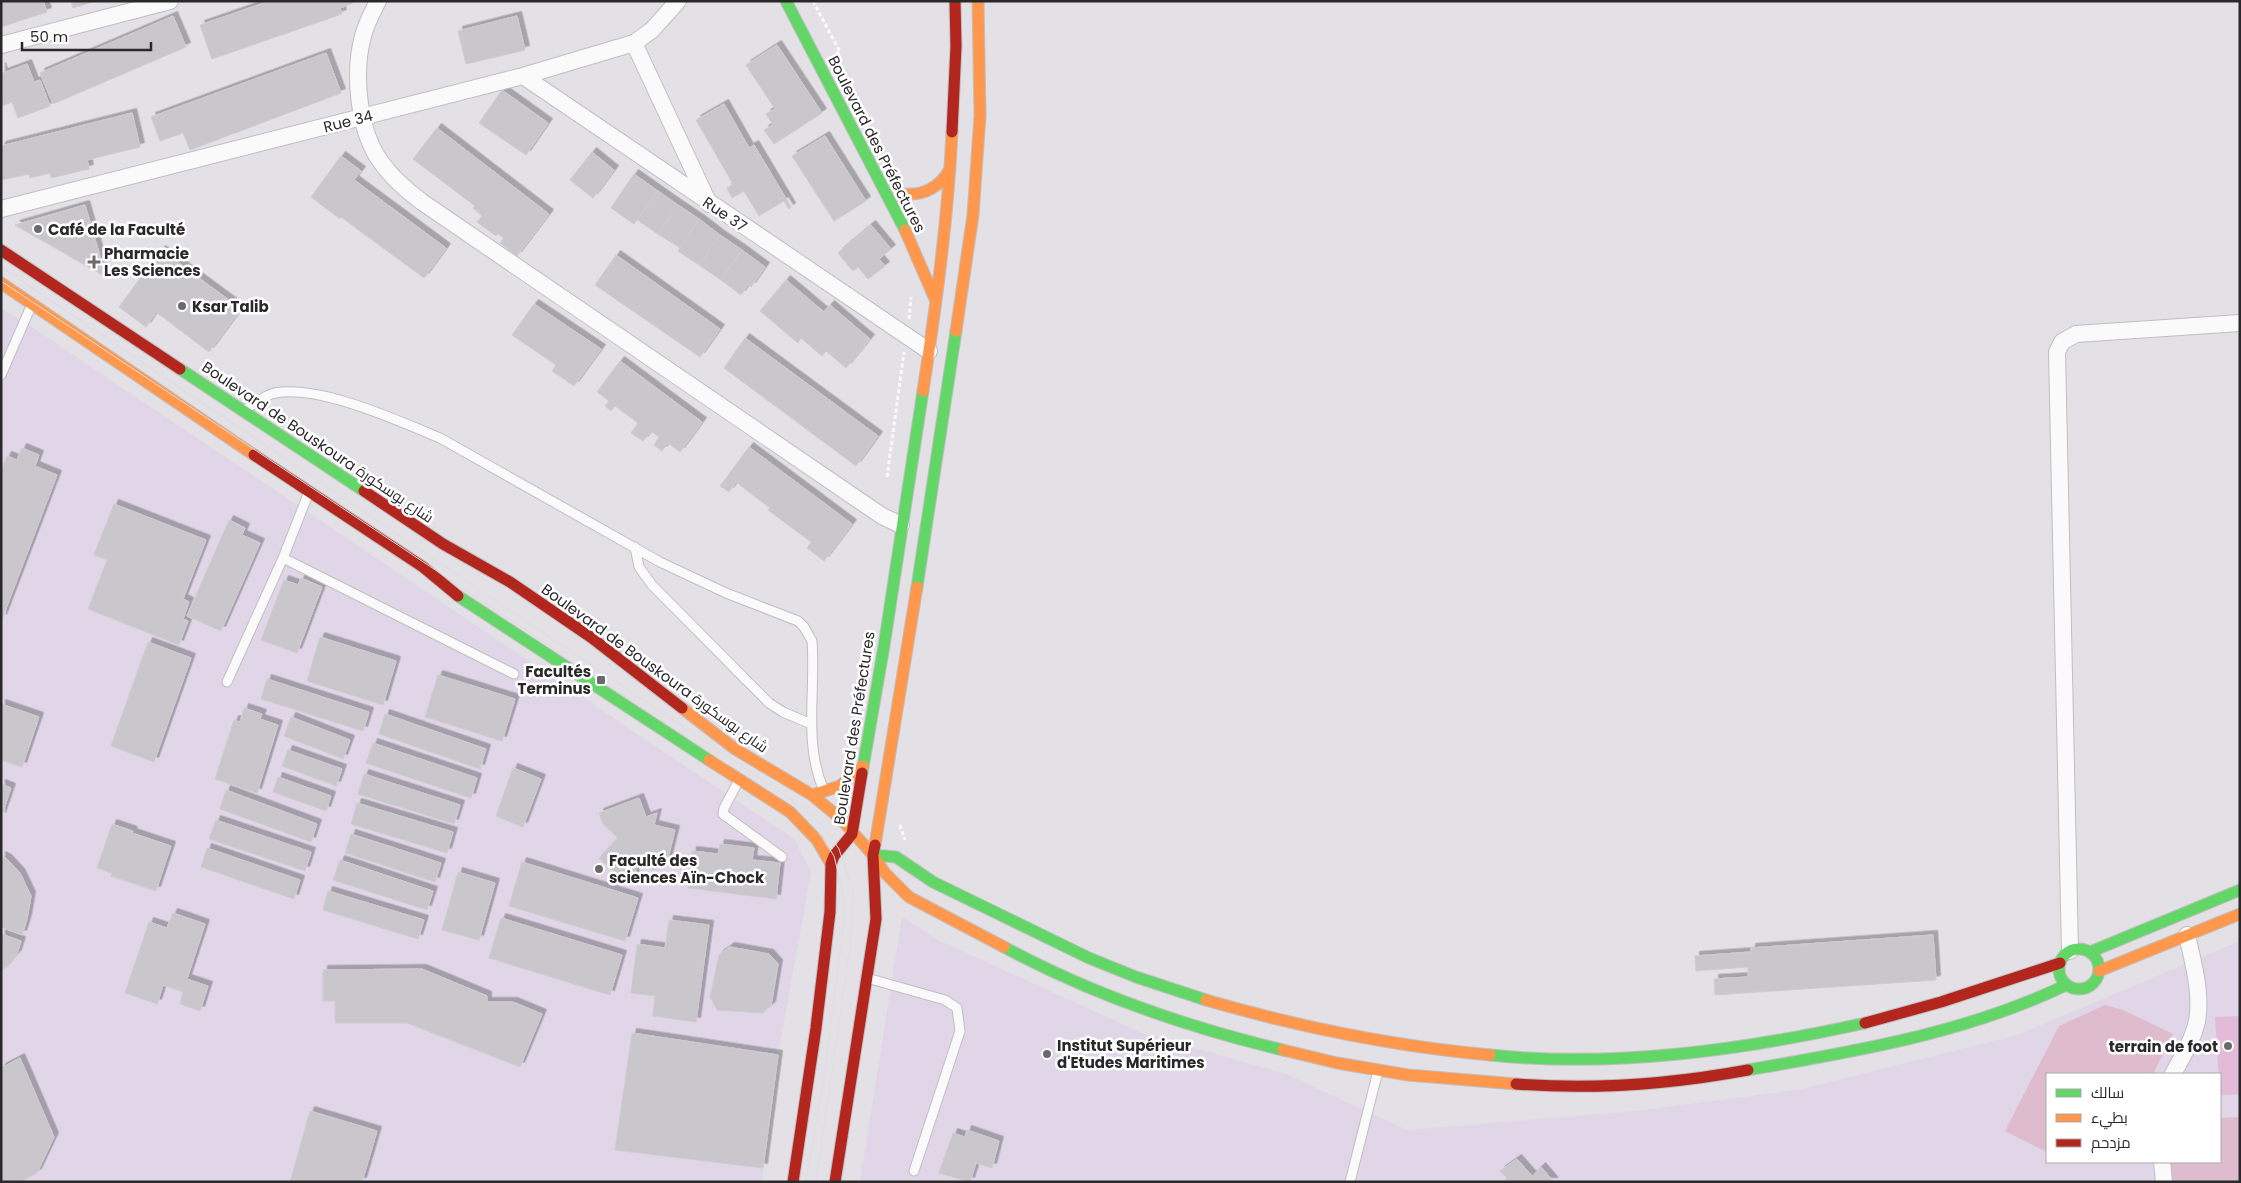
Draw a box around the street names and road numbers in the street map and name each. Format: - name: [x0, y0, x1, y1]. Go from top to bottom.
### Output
- street label: Boulevard des Préfectures: [823, 52, 931, 236]
- street label: Rue 34: [321, 105, 375, 137]
- street label: Rue 37: [699, 192, 751, 236]
- street label: Boulevard de Bouskoura شارع بوسكورة: [197, 356, 438, 529]
- street label: Boulevard de Bouskoura شارع بوسكورة: [537, 579, 773, 758]
- street label: Boulevard des Préfectures: [828, 630, 880, 826]

